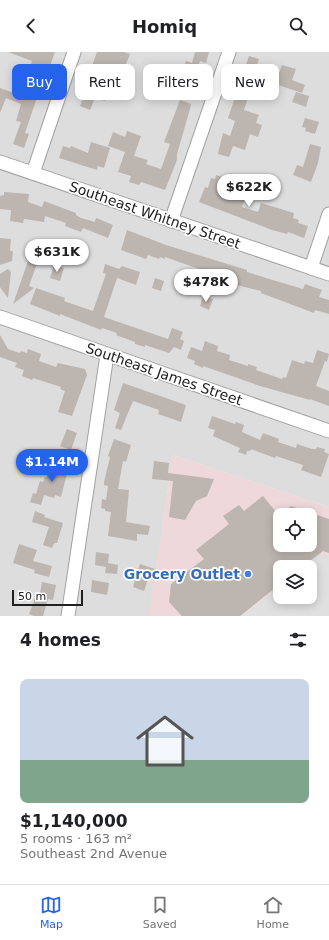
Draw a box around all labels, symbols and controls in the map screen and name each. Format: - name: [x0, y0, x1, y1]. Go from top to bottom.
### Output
- icon: back: [20, 15, 42, 37]
- icon: search: [287, 15, 309, 37]
- text: Homiq: [132, 16, 197, 37]
- chip: Buy: [12, 64, 67, 100]
- chip: Rent: [75, 64, 135, 100]
- chip: Filters: [143, 64, 213, 100]
- chip: New: [221, 64, 279, 100]
- pin: $622K: [221, 174, 277, 208]
- street label: Southeast Whitney Street: [67, 178, 243, 252]
- text: $622K: [226, 179, 272, 194]
- pin: $631K: [29, 239, 85, 273]
- text: $631K: [34, 244, 80, 259]
- pin: $478K: [178, 269, 234, 303]
- text: $478K: [183, 274, 229, 289]
- street label: Southeast James Street: [84, 340, 245, 408]
- pin: $1.14M: [19, 449, 85, 483]
- text: $1.14M: [25, 454, 79, 469]
- map controls: [273, 508, 317, 604]
- button: locate: [273, 508, 317, 552]
- button: layers: [273, 560, 317, 604]
- place label: Grocery Outlet: [124, 566, 240, 582]
- marker: Grocery Outlet: [243, 569, 253, 579]
- scale bar: [12, 588, 83, 607]
- text: 50 m: [18, 590, 46, 603]
- icon: filters: [287, 629, 309, 651]
- text: 4 homes: [20, 630, 101, 650]
- icon: home: [129, 705, 201, 777]
- text: $1,140,000: [20, 811, 128, 831]
- text: 5 rooms · 163 m²: [20, 831, 132, 846]
- text: Southeast 2nd Avenue: [20, 846, 167, 861]
- tab: Map: [40, 894, 63, 931]
- tab: Saved: [143, 894, 177, 931]
- tab: Home: [257, 894, 289, 931]

